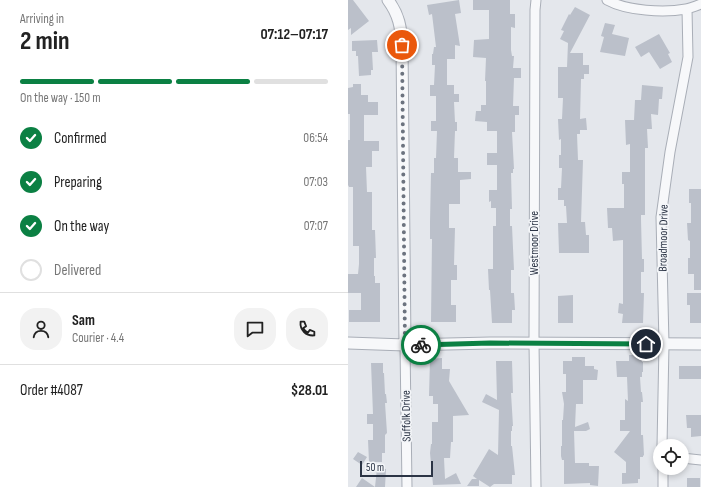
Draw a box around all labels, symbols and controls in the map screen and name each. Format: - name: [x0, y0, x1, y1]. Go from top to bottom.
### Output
- text: Arriving in: [20, 11, 64, 27]
- text: 07:12–07:17: [260, 25, 328, 44]
- text: 2 min: [20, 26, 70, 57]
- pin: [385, 28, 419, 62]
- icon: bag: [391, 34, 413, 56]
- text: On the way · 150 m: [20, 90, 101, 106]
- icon: check: [20, 127, 42, 149]
- text: Confirmed: [54, 129, 107, 148]
- text: 06:54: [303, 130, 328, 146]
- icon: check: [20, 171, 42, 193]
- text: Preparing: [54, 173, 102, 192]
- text: 07:03: [303, 174, 328, 190]
- street label: Broadmoor Drive: [655, 204, 672, 272]
- street label: Westmoor Drive: [527, 211, 542, 275]
- icon: check: [20, 215, 42, 237]
- text: On the way: [54, 217, 109, 236]
- text: 07:07: [304, 218, 328, 234]
- text: Delivered: [54, 261, 101, 280]
- button: person: [20, 308, 62, 350]
- button: chat: [234, 308, 276, 350]
- button: phone: [286, 308, 328, 350]
- text: Sam: [72, 311, 95, 330]
- courier: [401, 325, 441, 365]
- pin: [629, 327, 663, 361]
- text: Courier · 4.4: [72, 330, 124, 346]
- icon: home: [635, 333, 657, 355]
- icon: bike: [410, 334, 432, 356]
- text: Order #4087: [20, 381, 83, 400]
- text: $28.01: [291, 381, 328, 400]
- street label: Suffolk Drive: [399, 390, 414, 442]
- map controls: [653, 439, 689, 475]
- button: locate: [653, 439, 689, 475]
- scale bar: [360, 459, 433, 478]
- text: 50 m: [366, 461, 384, 474]

